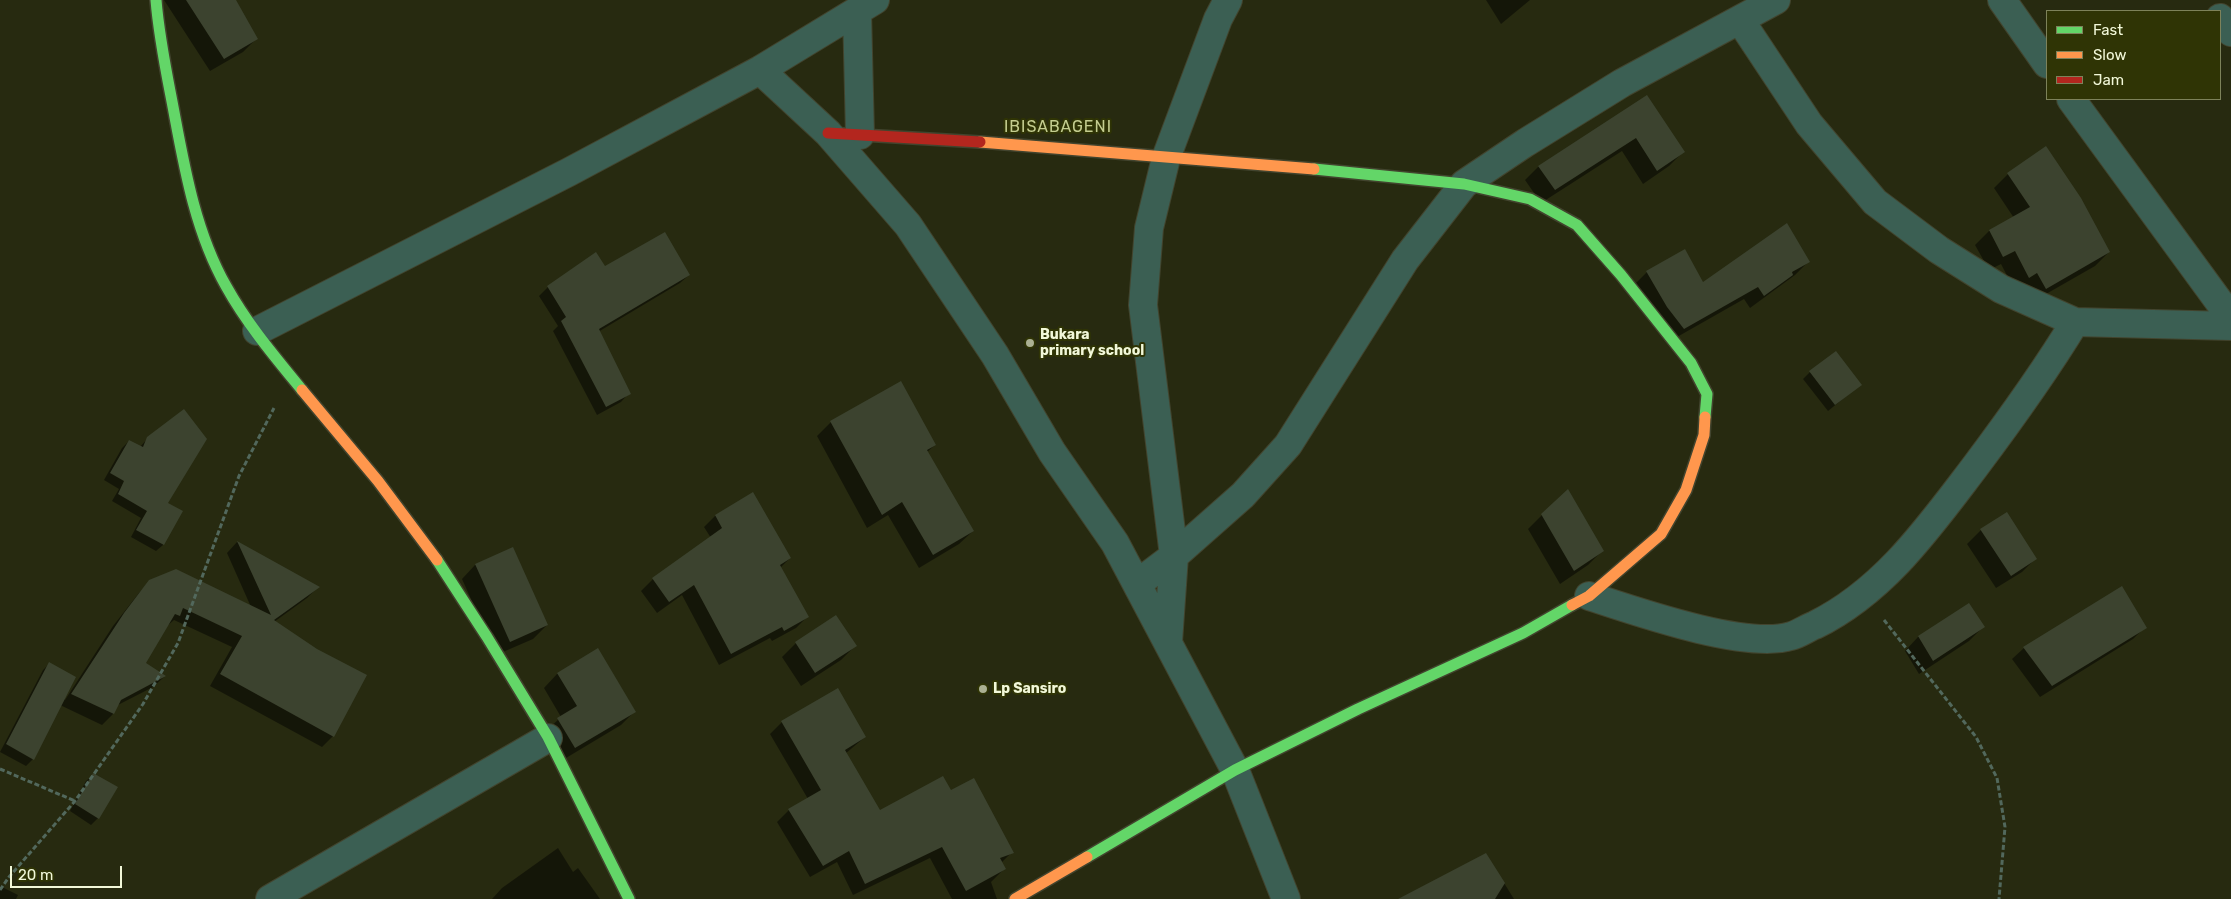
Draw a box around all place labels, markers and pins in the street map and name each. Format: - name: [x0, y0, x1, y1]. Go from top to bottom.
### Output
- place label: Bukara primary school: [1040, 327, 1144, 360]
- marker: Bukara primary school: [1024, 337, 1036, 349]
- place label: Lp Sansiro: [993, 681, 1066, 697]
- marker: Lp Sansiro: [977, 683, 989, 695]

